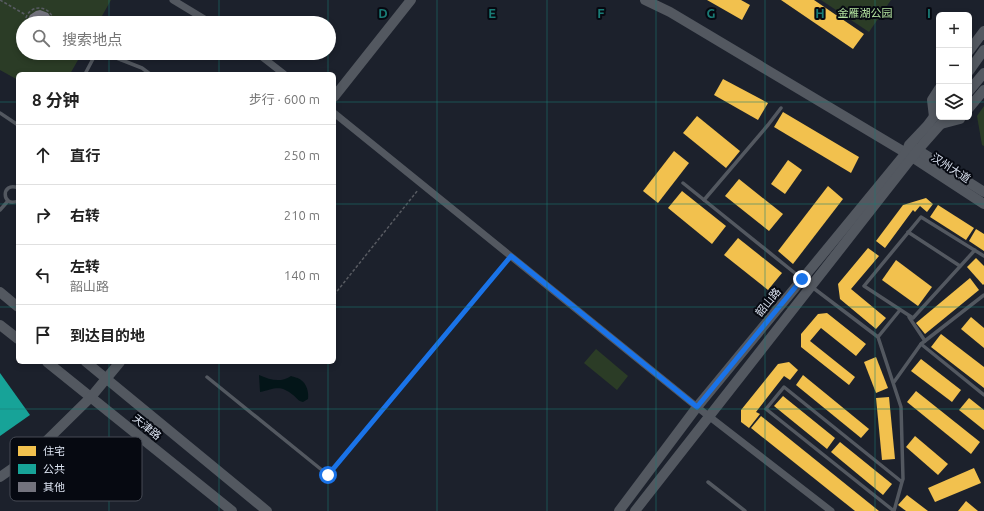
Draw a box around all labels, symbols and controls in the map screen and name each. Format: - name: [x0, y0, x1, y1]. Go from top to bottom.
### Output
- text: D: [378, 6, 388, 20]
- text: E: [488, 6, 496, 20]
- text: F: [597, 6, 605, 20]
- text: G: [707, 6, 716, 20]
- text: H: [815, 6, 825, 20]
- text: I: [927, 6, 931, 20]
- park label: 金雁湖公园: [838, 7, 893, 19]
- map controls: [936, 12, 972, 120]
- button: +: [936, 12, 972, 48]
- search box: [16, 16, 336, 60]
- icon: search: [30, 27, 52, 49]
- text: 搜索地点: [62, 31, 122, 48]
- button: −: [936, 48, 972, 84]
- button: layers: [936, 84, 972, 120]
- text: 8 分钟: [32, 90, 80, 109]
- text: 步行 · 600 m: [249, 92, 320, 106]
- icon: ahead: [32, 144, 54, 166]
- text: 直行: [70, 147, 100, 164]
- text: 250 m: [284, 148, 320, 162]
- street label: 汉州大道: [929, 151, 973, 185]
- icon: right: [32, 204, 54, 226]
- text: 右转: [70, 207, 100, 224]
- text: 210 m: [284, 208, 320, 222]
- text: 左转: [70, 258, 100, 275]
- icon: left: [32, 264, 54, 286]
- text: 140 m: [284, 268, 320, 282]
- route end: [793, 270, 811, 288]
- text: 韶山路: [70, 279, 109, 293]
- street label: 韶山路: [753, 285, 783, 319]
- icon: arrive: [32, 324, 54, 346]
- text: 到达目的地: [70, 327, 145, 344]
- street label: 天津路: [130, 412, 164, 442]
- legend: [10, 437, 142, 501]
- text: 住宅: [43, 445, 65, 457]
- text: 公共: [43, 463, 65, 475]
- route start: [319, 466, 337, 484]
- text: 其他: [43, 481, 65, 493]

